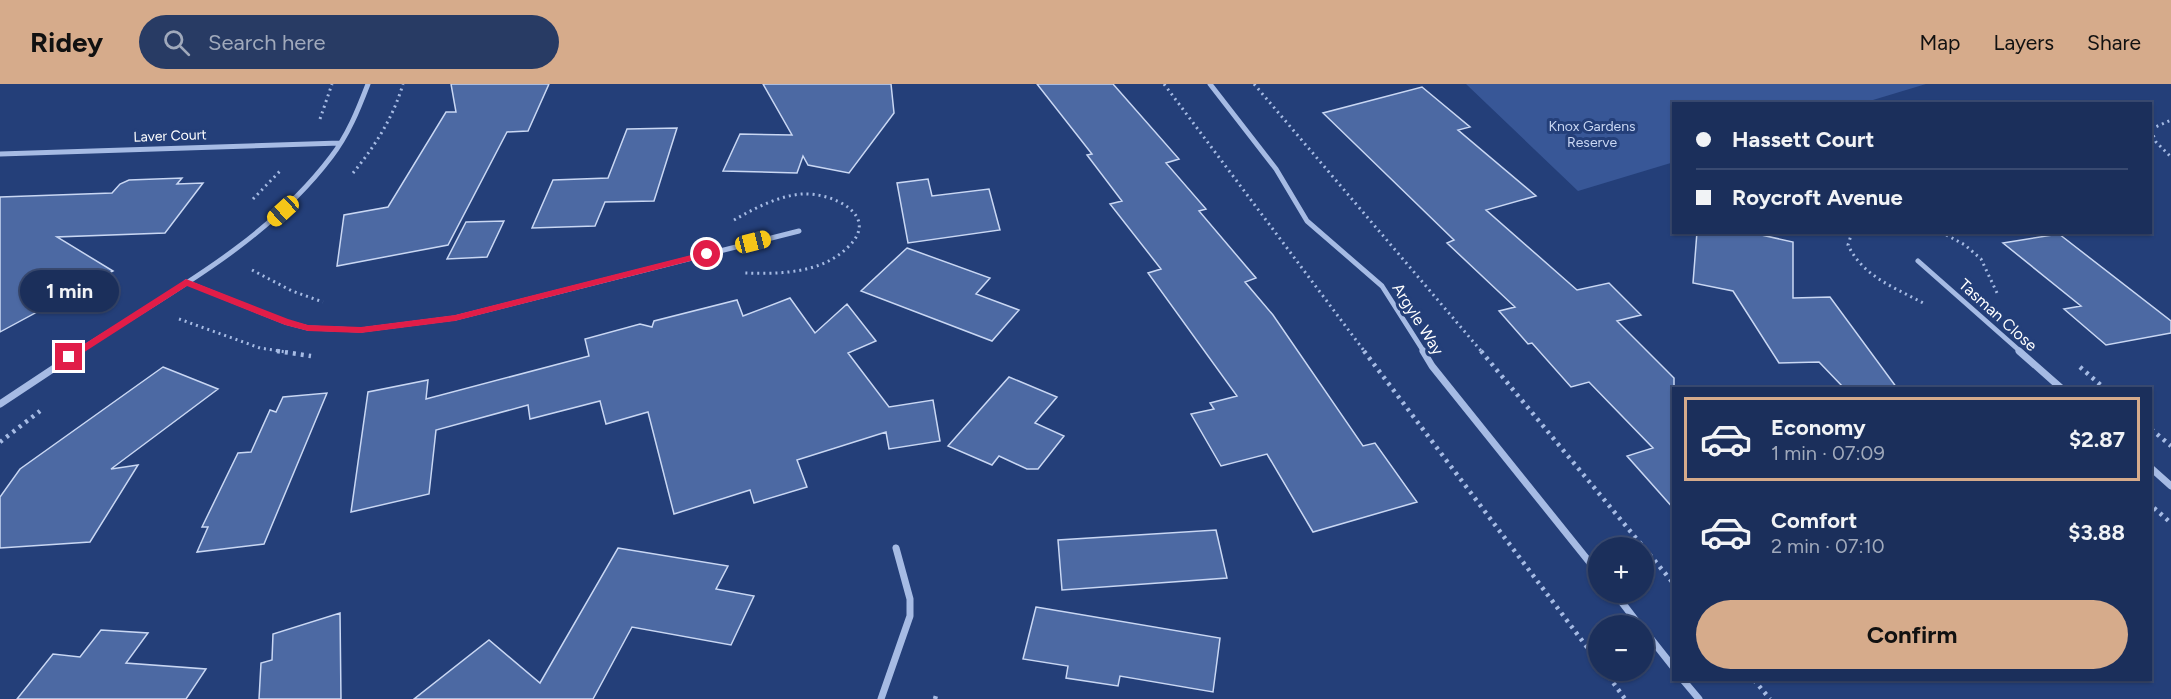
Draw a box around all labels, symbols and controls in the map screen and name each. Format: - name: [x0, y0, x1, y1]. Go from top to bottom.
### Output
- search box: [139, 15, 559, 69]
- text: Ridey: [30, 25, 103, 59]
- icon: search: [160, 26, 193, 59]
- text: Search here: [208, 29, 326, 56]
- text: Map: [1920, 30, 1960, 55]
- text: Layers: [1993, 30, 2054, 55]
- text: Share: [2087, 30, 2141, 55]
- park label: Knox Gardens Reserve: [1548, 118, 1636, 151]
- street label: Laver Court: [133, 126, 207, 146]
- text: Hassett Court: [1732, 126, 1874, 153]
- text: Roycroft Avenue: [1732, 184, 1903, 211]
- car: [264, 192, 302, 230]
- car: [733, 229, 773, 255]
- route start: [693, 240, 720, 267]
- callout: 1 min: [20, 270, 118, 312]
- street label: Tasman Close: [1955, 275, 2041, 355]
- text: 1 min: [46, 279, 93, 303]
- street label: Argyle Way: [1388, 279, 1448, 359]
- route end: [55, 343, 82, 370]
- icon: car: [1699, 412, 1753, 466]
- text: Economy: [1771, 414, 1866, 441]
- text: $2.87: [2069, 426, 2125, 453]
- text: 1 min · 07:09: [1771, 441, 1885, 465]
- icon: car: [1699, 505, 1753, 559]
- text: Comfort: [1771, 507, 1857, 534]
- text: $3.88: [2068, 519, 2125, 546]
- text: 2 min · 07:10: [1771, 534, 1885, 558]
- map controls: [1588, 537, 1654, 681]
- button: +: [1588, 537, 1654, 603]
- button: Confirm: [1696, 600, 2128, 669]
- button: −: [1588, 615, 1654, 681]

